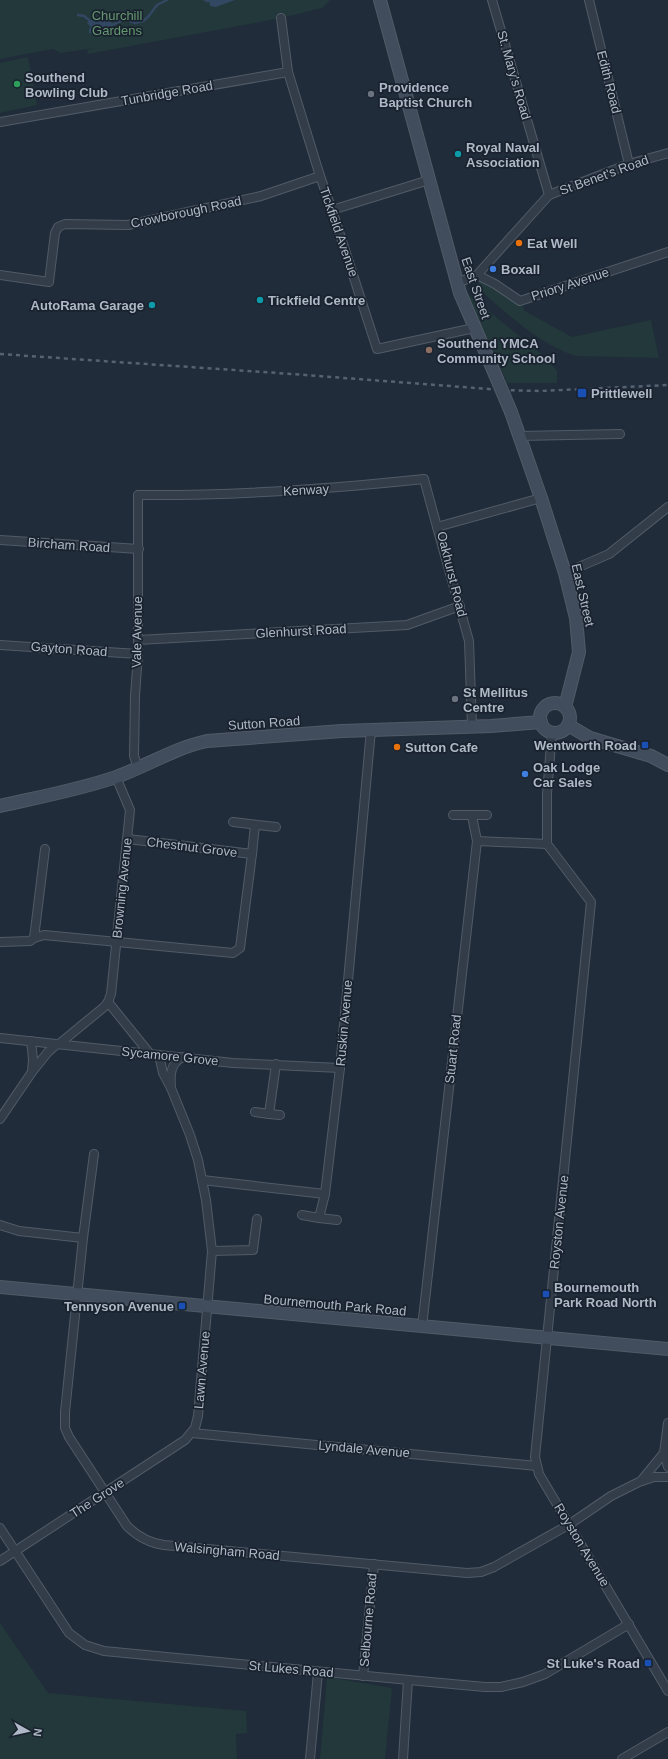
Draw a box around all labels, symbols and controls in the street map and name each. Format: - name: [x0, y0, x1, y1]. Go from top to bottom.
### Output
- park label: Churchill Gardens: [92, 8, 142, 38]
- street label: St. Mary's Road: [494, 29, 534, 121]
- street label: Edith Road: [594, 49, 624, 115]
- place label: Southend Bowling Club: [25, 70, 108, 100]
- street label: Tunbridge Road: [120, 78, 214, 108]
- marker: Southend Bowling Club: [12, 79, 22, 89]
- place label: Providence Baptist Church: [379, 80, 472, 110]
- marker: Providence Baptist Church: [366, 89, 376, 99]
- place label: Royal Naval Association: [466, 140, 540, 170]
- marker: Royal Naval Association: [453, 149, 463, 159]
- street label: St Benet's Road: [557, 152, 651, 198]
- street label: Tickfield Avenue: [317, 185, 361, 279]
- street label: Crowborough Road: [129, 193, 243, 231]
- place label: Eat Well: [527, 236, 577, 251]
- marker: Eat Well: [514, 238, 524, 248]
- street label: East Street: [458, 255, 494, 321]
- place label: Boxall: [501, 262, 540, 277]
- marker: Boxall: [488, 264, 498, 274]
- street label: Priory Avenue: [529, 264, 611, 304]
- place label: Tickfield Centre: [268, 293, 365, 308]
- marker: Tickfield Centre: [255, 295, 265, 305]
- place label: AutoRama Garage: [31, 298, 144, 313]
- marker: AutoRama Garage: [147, 300, 157, 310]
- place label: Southend YMCA Community School: [437, 336, 555, 366]
- marker: Southend YMCA Community School: [424, 345, 434, 355]
- place label: Prittlewell: [591, 386, 652, 401]
- marker: Prittlewell: [576, 387, 588, 399]
- street label: Kenway: [283, 481, 330, 499]
- street label: Oakhurst Road: [434, 530, 470, 618]
- street label: Bircham Road: [27, 535, 111, 555]
- street label: East Street: [568, 562, 598, 628]
- street label: Vale Avenue: [129, 596, 145, 668]
- street label: Glenhurst Road: [255, 621, 347, 641]
- street label: Gayton Road: [30, 639, 108, 659]
- place label: St Mellitus Centre: [463, 685, 528, 715]
- marker: St Mellitus Centre: [450, 694, 460, 704]
- street label: Sutton Road: [227, 713, 301, 733]
- place label: Wentworth Road: [534, 738, 637, 753]
- place label: Sutton Cafe: [405, 740, 478, 755]
- marker: Wentworth Road: [640, 740, 650, 750]
- marker: Sutton Cafe: [392, 742, 402, 752]
- place label: Oak Lodge Car Sales: [533, 760, 600, 790]
- marker: Oak Lodge Car Sales: [520, 769, 530, 779]
- street label: Chestnut Grove: [146, 834, 238, 860]
- street label: Browning Avenue: [109, 837, 135, 939]
- street label: Ruskin Avenue: [333, 979, 355, 1067]
- street label: Stuart Road: [442, 1014, 464, 1084]
- street label: Sycamore Grove: [121, 1043, 219, 1069]
- street label: Royston Avenue: [547, 1174, 571, 1270]
- place label: Bournemouth Park Road North: [554, 1280, 657, 1310]
- marker: Bournemouth Park Road North: [541, 1289, 551, 1299]
- street label: Bournemouth Park Road: [263, 1291, 407, 1319]
- place label: Tennyson Avenue: [64, 1299, 174, 1314]
- marker: Tennyson Avenue: [177, 1301, 187, 1311]
- street label: Lawn Avenue: [191, 1331, 213, 1409]
- street label: Lyndale Avenue: [318, 1438, 410, 1460]
- street label: The Grove: [67, 1475, 127, 1521]
- street label: Royston Avenue: [551, 1501, 613, 1589]
- street label: Walsingham Road: [174, 1539, 280, 1563]
- street label: Selbourne Road: [356, 1573, 380, 1667]
- place label: St Luke's Road: [547, 1656, 640, 1671]
- street label: St Lukes Road: [248, 1658, 334, 1680]
- marker: St Luke's Road: [643, 1658, 653, 1668]
- north arrow: [8, 1711, 48, 1751]
- text: N: [31, 1728, 44, 1737]

